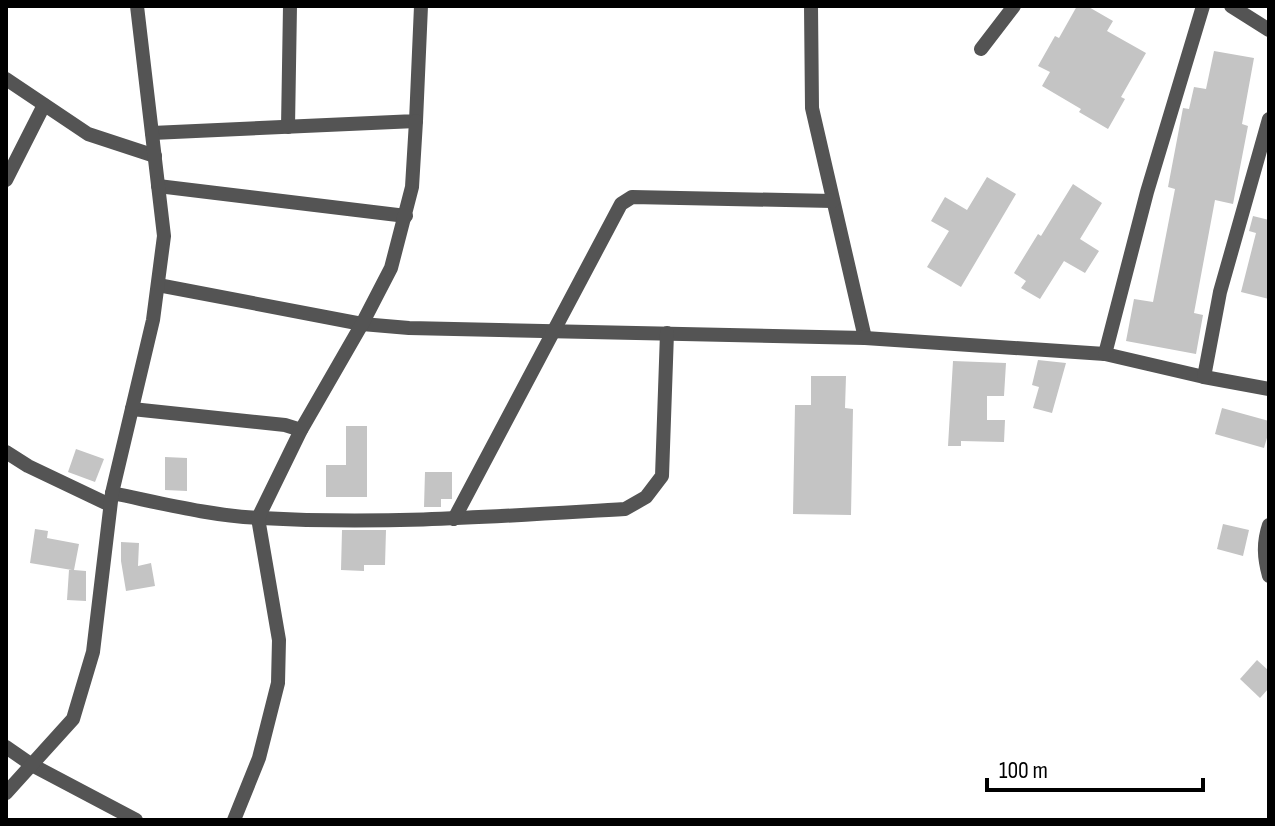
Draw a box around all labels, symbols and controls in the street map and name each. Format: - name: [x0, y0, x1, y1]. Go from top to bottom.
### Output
- scale bar: [987, 742, 1203, 792]
- text: 100 m: [999, 756, 1048, 785]

